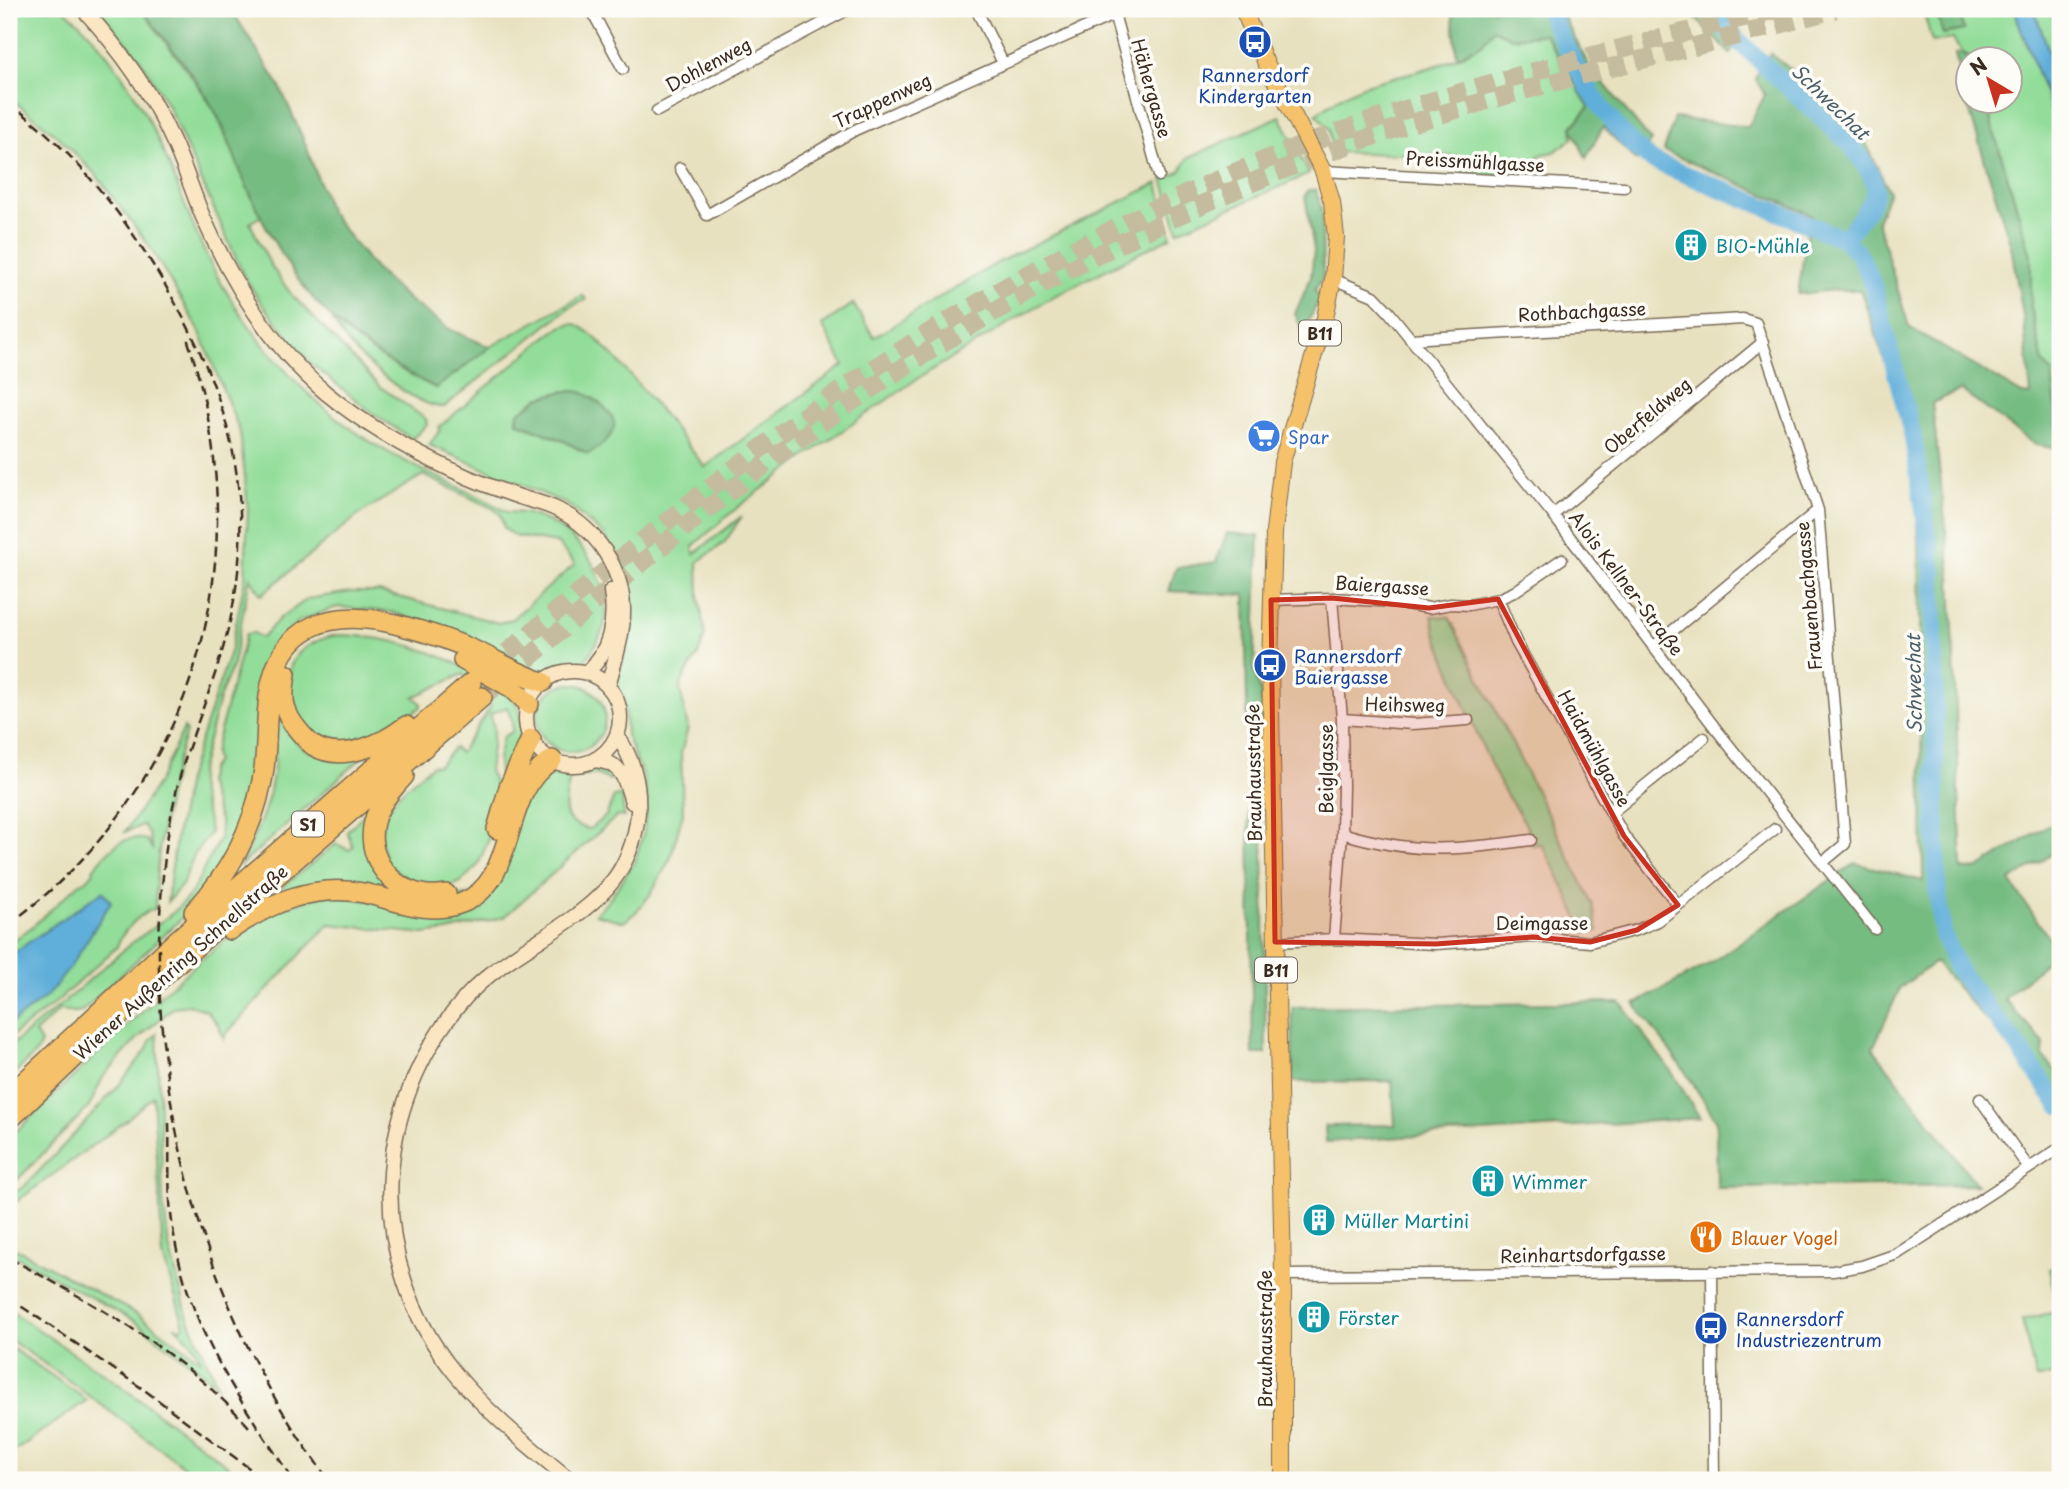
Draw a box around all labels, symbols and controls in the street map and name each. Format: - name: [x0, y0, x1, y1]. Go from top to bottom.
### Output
- bus stop icon: Rannersdorf Kindergarten: [1236, 23, 1274, 61]
- street label: Dohlenweg: [660, 30, 756, 98]
- street label: Hähergasse: [1125, 35, 1179, 141]
- north arrow: [1954, 46, 2024, 116]
- text: N: [1963, 50, 1992, 81]
- water label: Schwechat: [1786, 57, 1878, 147]
- place label: Rannersdorf Kindergarten: [1198, 61, 1312, 109]
- street label: Trappenweg: [829, 65, 935, 135]
- street label: Preissmühlgasse: [1405, 144, 1545, 178]
- building icon: BIO-Mühle: [1672, 226, 1710, 264]
- place label: BIO-Mühle: [1716, 232, 1810, 259]
- street label: Rothbachgasse: [1517, 294, 1647, 328]
- road number: B11: [1299, 320, 1341, 346]
- street label: Oberfeldweg: [1597, 370, 1697, 460]
- supermarket icon: Spar: [1245, 417, 1283, 455]
- place label: Spar: [1288, 423, 1329, 450]
- street label: Alois Kellner-Straße: [1564, 505, 1690, 661]
- street label: Frauenbachgasse: [1788, 520, 1828, 672]
- street label: Baiergasse: [1334, 568, 1430, 602]
- water label: Schwechat: [1898, 632, 1928, 734]
- place label: Rannersdorf Baiergasse: [1294, 642, 1403, 690]
- bus stop icon: Rannersdorf Baiergasse: [1251, 646, 1289, 684]
- street label: Haidmühlgasse: [1552, 685, 1638, 811]
- street label: Heihsweg: [1365, 690, 1445, 718]
- street label: Brauhausstraße: [1238, 704, 1268, 842]
- street label: Beiglgasse: [1312, 724, 1339, 814]
- road number: S1: [292, 811, 324, 836]
- street label: Wiener Außenring Schnellstraße: [67, 858, 293, 1066]
- street label: Deimgasse: [1496, 909, 1588, 936]
- road number: B11: [1255, 958, 1297, 982]
- building icon: Wimmer: [1469, 1162, 1507, 1200]
- place label: Wimmer: [1512, 1168, 1588, 1195]
- building icon: Müller Martini: [1300, 1201, 1338, 1239]
- place label: Müller Martini: [1344, 1207, 1469, 1234]
- restaurant icon: Blauer Vogel: [1687, 1218, 1725, 1256]
- place label: Blauer Vogel: [1730, 1224, 1838, 1251]
- street label: Reinhartsdorfgasse: [1500, 1239, 1666, 1269]
- street label: Brauhausstraße: [1251, 1270, 1278, 1408]
- building icon: Förster: [1295, 1298, 1333, 1336]
- place label: Förster: [1338, 1304, 1400, 1331]
- place label: Rannersdorf Industriezentrum: [1736, 1305, 1882, 1353]
- bus stop icon: Rannersdorf Industriezentrum: [1692, 1309, 1730, 1347]

